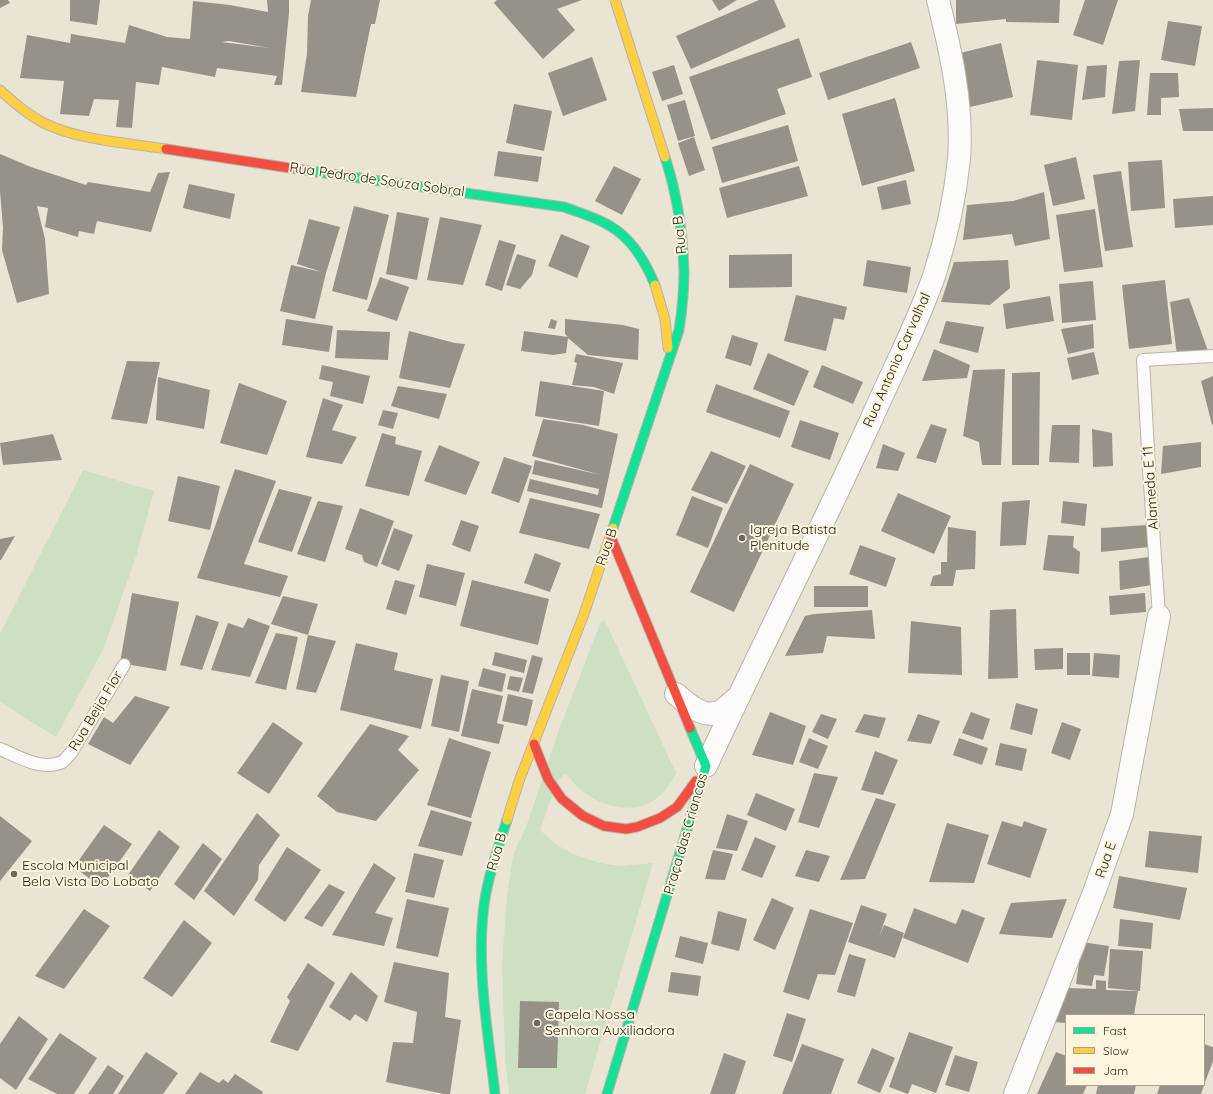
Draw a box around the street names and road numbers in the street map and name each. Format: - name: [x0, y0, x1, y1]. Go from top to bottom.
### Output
- street label: Rua Pedro de Souza Sobral: [288, 159, 466, 201]
- street label: Rua B: [670, 215, 690, 255]
- street label: Rua Antonio Carvalhal: [860, 290, 934, 430]
- street label: Alameda E 11: [1140, 445, 1162, 531]
- street label: Rua B: [593, 526, 621, 568]
- street label: Rua Beija Flor: [66, 668, 126, 754]
- street label: Praça das Criancas: [661, 771, 711, 897]
- street label: Rua B: [484, 831, 510, 873]
- street label: Rua E: [1092, 840, 1120, 880]

